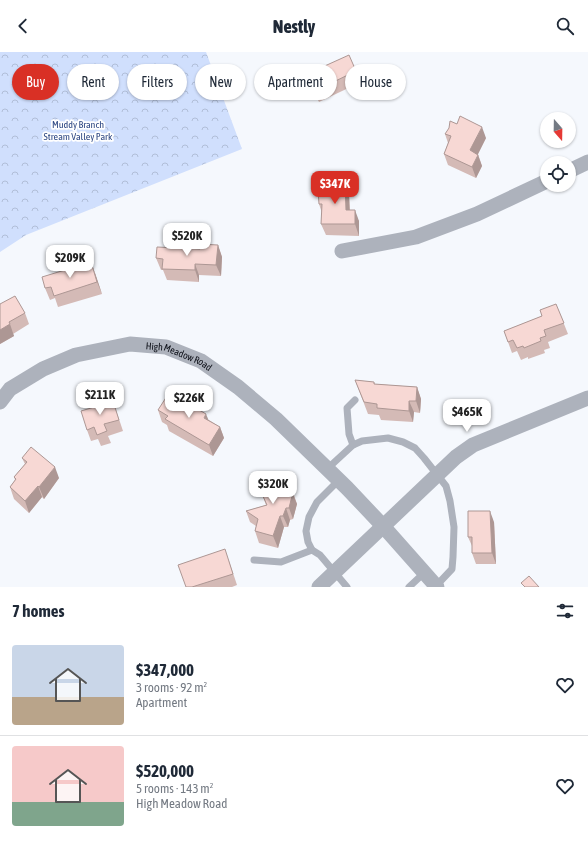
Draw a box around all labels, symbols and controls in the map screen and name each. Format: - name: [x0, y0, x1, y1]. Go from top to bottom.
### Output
- icon: back: [12, 15, 34, 37]
- icon: search: [554, 15, 576, 37]
- text: Nestly: [273, 16, 315, 37]
- chip: Buy: [12, 64, 59, 100]
- chip: Rent: [67, 64, 119, 100]
- chip: Filters: [127, 64, 187, 100]
- chip: New: [195, 64, 246, 100]
- chip: Apartment: [254, 64, 337, 100]
- chip: House: [345, 64, 406, 100]
- north arrow: [540, 112, 576, 148]
- map controls: [540, 112, 576, 192]
- park label: Muddy Branch Stream Valley Park: [44, 119, 113, 142]
- button: locate: [540, 156, 576, 192]
- pin: $347K: [307, 171, 363, 205]
- text: $347K: [320, 176, 350, 191]
- pin: $520K: [159, 223, 215, 257]
- text: $520K: [172, 228, 202, 243]
- pin: $209K: [42, 245, 98, 279]
- text: $209K: [55, 250, 85, 265]
- street label: High Meadow Road: [145, 340, 215, 373]
- pin: $211K: [72, 382, 128, 416]
- pin: $226K: [161, 385, 217, 419]
- text: $211K: [85, 387, 115, 402]
- text: $226K: [174, 390, 204, 405]
- pin: $465K: [439, 399, 495, 433]
- text: $465K: [452, 404, 482, 419]
- pin: $320K: [245, 471, 301, 505]
- text: $320K: [258, 476, 288, 491]
- icon: filters: [554, 600, 576, 622]
- text: 7 homes: [12, 601, 65, 621]
- text: $347,000: [136, 660, 194, 680]
- icon: home: [44, 661, 92, 709]
- icon: heart: [554, 674, 576, 696]
- text: 3 rooms · 92 m²: [136, 680, 207, 695]
- text: Apartment: [136, 695, 187, 710]
- text: $520,000: [136, 761, 194, 781]
- icon: home: [44, 762, 92, 810]
- icon: heart: [554, 775, 576, 797]
- text: 5 rooms · 143 m²: [136, 781, 213, 796]
- text: High Meadow Road: [136, 796, 227, 811]

